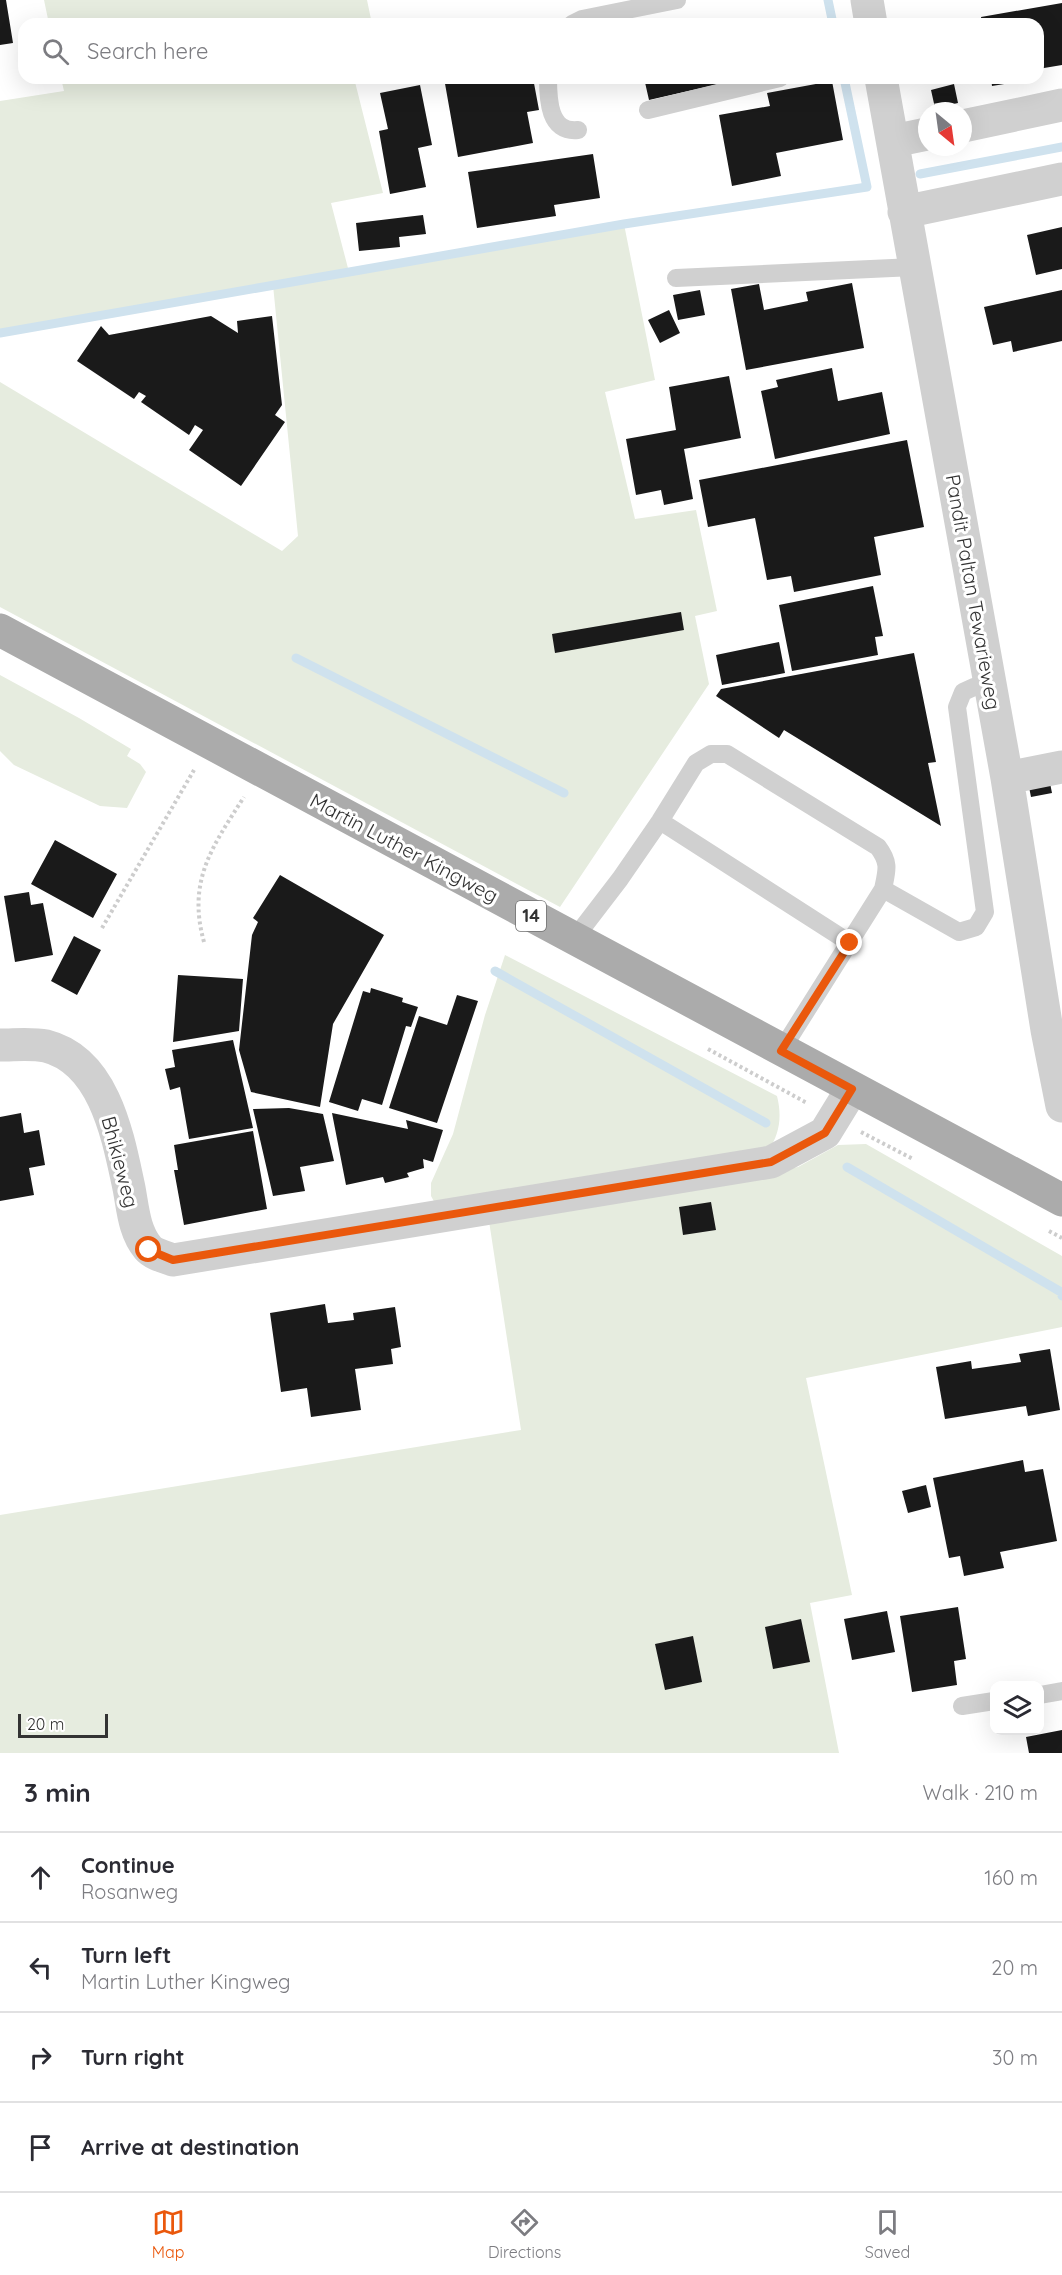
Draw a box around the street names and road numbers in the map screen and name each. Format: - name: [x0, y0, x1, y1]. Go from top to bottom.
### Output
- street label: Pandit Paltan Tewarieweg: [940, 472, 1007, 712]
- street label: Martin Luther Kingweg: [306, 787, 503, 908]
- road number: 14: [516, 901, 546, 931]
- street label: Bhikieweg: [96, 1113, 145, 1210]

